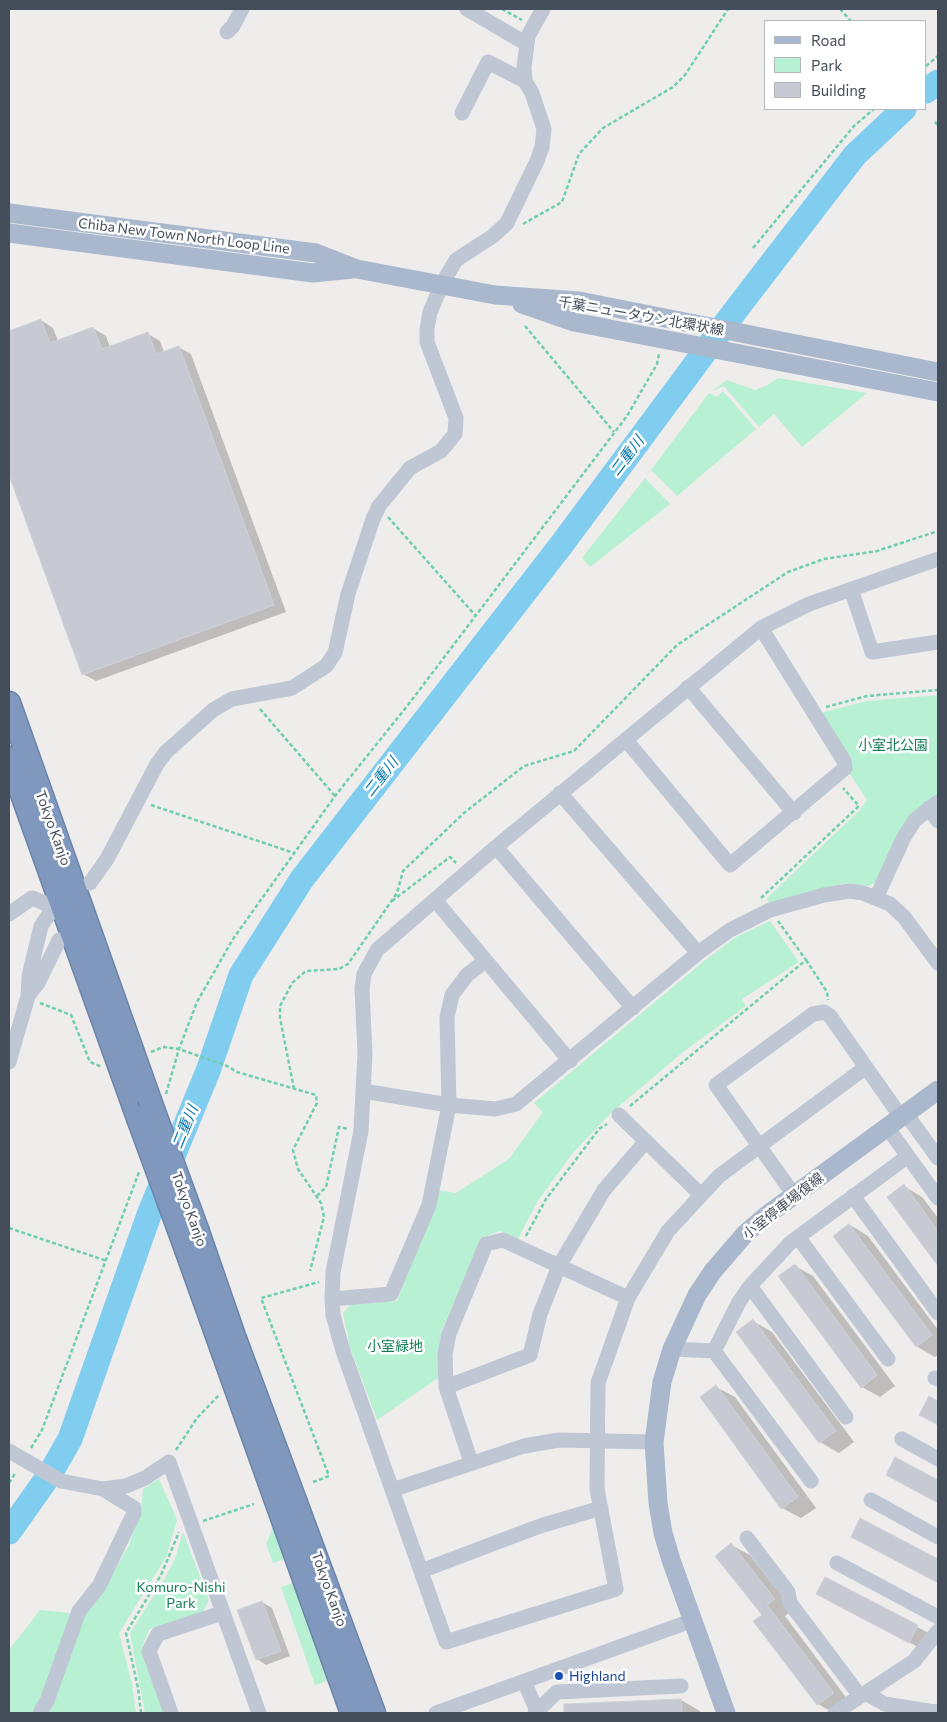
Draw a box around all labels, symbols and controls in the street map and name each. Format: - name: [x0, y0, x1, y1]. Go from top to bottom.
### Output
- legend: [764, 20, 927, 110]
- text: Road: [811, 31, 846, 49]
- text: Park: [811, 56, 842, 74]
- text: Building: [811, 81, 866, 99]
- street label: Chiba New Town North Loop Line: [77, 215, 291, 257]
- street label: 千葉ニュータウン北環状線: [557, 293, 725, 339]
- water label: 二重川: [606, 433, 648, 479]
- park label: 小室北公園: [858, 737, 928, 753]
- water label: 二重川: [360, 754, 402, 800]
- street label: Tokyo Kanjo: [32, 788, 74, 868]
- water label: 二重川: [168, 1103, 202, 1151]
- street label: Tokyo Kanjo: [168, 1169, 210, 1249]
- street label: 小室停車場復線: [739, 1169, 827, 1243]
- park label: 小室緑地: [367, 1338, 423, 1354]
- street label: Tokyo Kanjo: [308, 1549, 350, 1629]
- park label: Komuro-Nishi Park: [136, 1579, 226, 1611]
- place label: Highland: [569, 1668, 626, 1684]
- marker: Highland: [553, 1670, 565, 1682]

